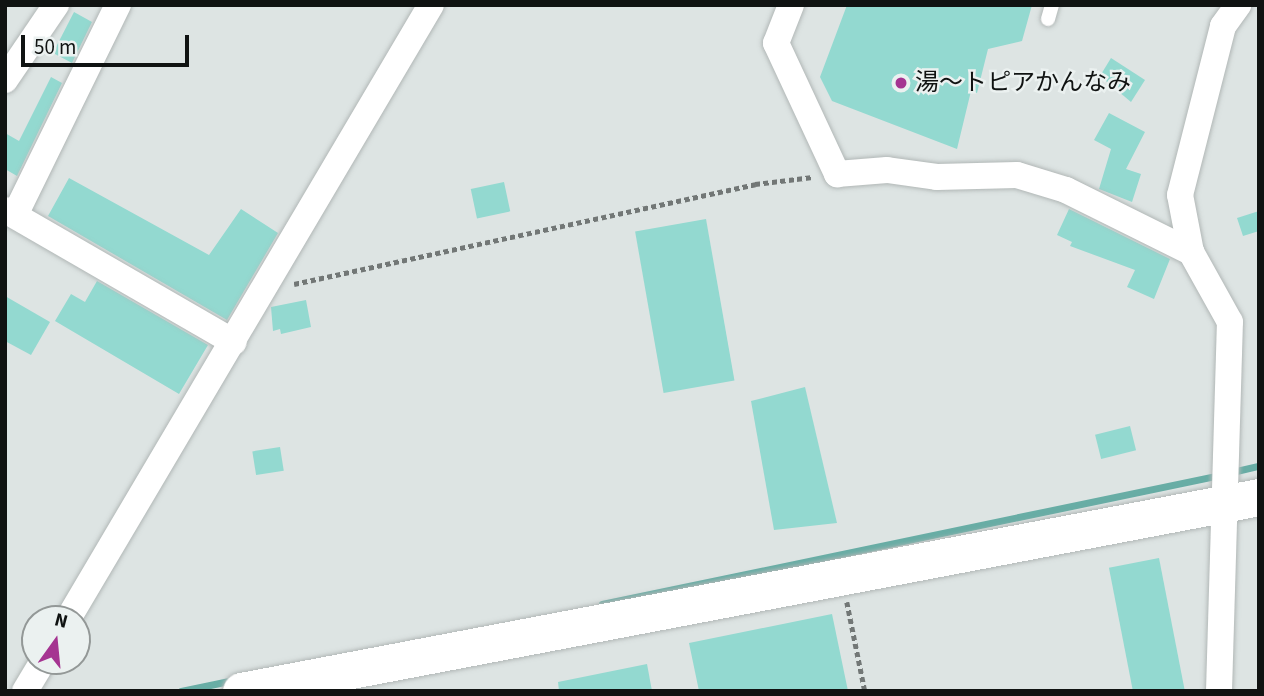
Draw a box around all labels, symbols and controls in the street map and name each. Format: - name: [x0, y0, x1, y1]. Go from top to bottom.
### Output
- scale bar: [24, 21, 192, 65]
- text: 50 m: [34, 32, 76, 62]
- place label: 湯～トピアかんなみ: [915, 69, 1131, 97]
- marker: 湯～トピアかんなみ: [893, 75, 909, 91]
- north arrow: [21, 605, 91, 675]
- text: N: [51, 606, 71, 636]

